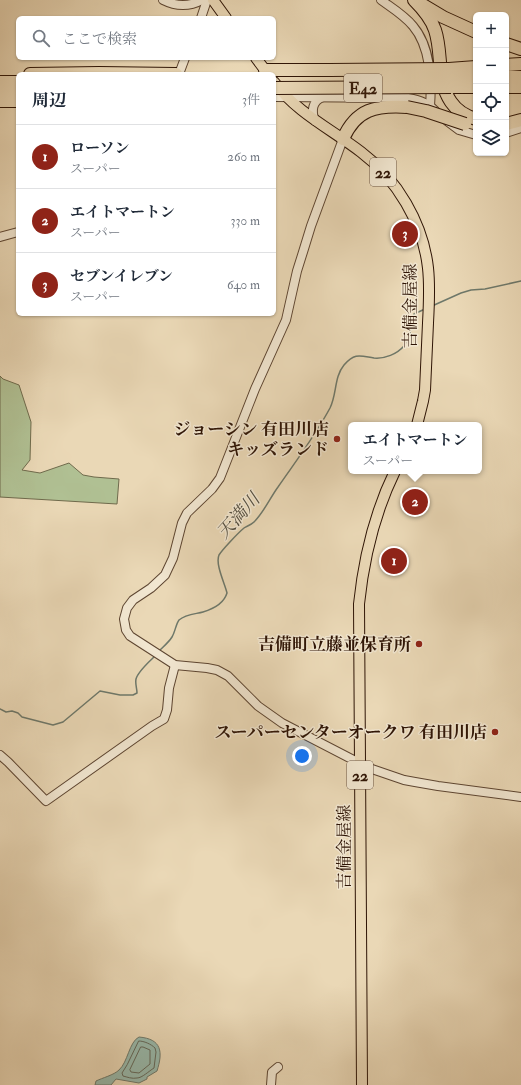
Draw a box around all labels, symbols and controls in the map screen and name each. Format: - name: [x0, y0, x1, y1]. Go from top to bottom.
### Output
- map controls: [473, 12, 509, 156]
- button: +: [473, 12, 509, 48]
- search box: [16, 16, 276, 60]
- icon: search: [30, 27, 52, 49]
- text: ここで検索: [62, 30, 137, 49]
- button: −: [473, 48, 509, 84]
- road number: E42: [344, 74, 382, 102]
- button: locate: [473, 84, 509, 120]
- text: 周辺: [32, 90, 66, 111]
- text: 3件: [242, 92, 260, 108]
- button: layers: [473, 120, 509, 156]
- text: ローソン: [70, 139, 129, 158]
- text: 1: [43, 149, 47, 165]
- text: 260 m: [227, 149, 260, 165]
- road number: 22: [370, 158, 396, 186]
- text: スーパー: [70, 161, 121, 177]
- text: エイトマートン: [70, 203, 175, 222]
- text: 2: [42, 213, 48, 229]
- text: 330 m: [231, 213, 260, 229]
- pin: 3: [392, 219, 418, 249]
- text: スーパー: [70, 225, 121, 241]
- street label: 吉備金屋線: [400, 264, 421, 349]
- text: セブンイレブン: [70, 267, 173, 286]
- text: 3: [43, 277, 48, 293]
- text: 640 m: [227, 277, 260, 293]
- text: スーパー: [70, 289, 121, 305]
- place label: ジョーシン 有田川店 キッズランド: [174, 419, 329, 460]
- popup: [348, 422, 482, 474]
- text: エイトマートン: [362, 431, 468, 450]
- marker: ジョーシン 有田川店 キッズランド: [332, 434, 342, 444]
- text: スーパー: [362, 453, 413, 469]
- water label: 天満川: [212, 487, 266, 544]
- pin: 2: [402, 487, 428, 517]
- pin: 1: [381, 546, 407, 576]
- place label: 吉備町立藤並保育所: [258, 634, 411, 655]
- marker: 吉備町立藤並保育所: [414, 639, 424, 649]
- place label: スーパーセンターオークワ 有田川店: [214, 722, 487, 743]
- marker: スーパーセンターオークワ 有田川店: [490, 727, 500, 737]
- your location: [292, 746, 312, 766]
- road number: 22: [347, 761, 373, 789]
- street label: 吉備金屋線: [334, 805, 355, 890]

